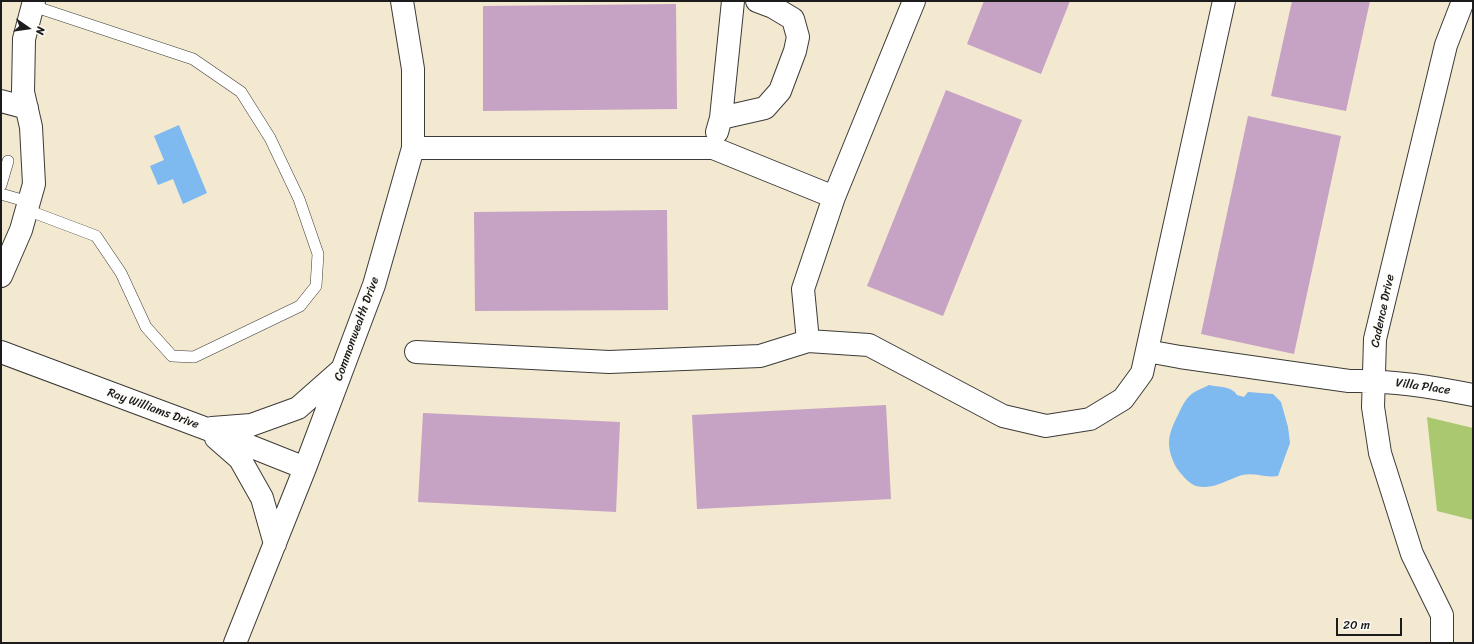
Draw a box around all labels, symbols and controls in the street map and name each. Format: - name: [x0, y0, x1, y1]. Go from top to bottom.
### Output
- north arrow: [8, 8, 48, 48]
- text: N: [30, 25, 50, 37]
- street label: Cadence Drive: [1368, 273, 1398, 349]
- street label: Commonwealth Drive: [332, 275, 382, 383]
- street label: Villa Place: [1395, 376, 1451, 398]
- street label: Ray Williams Drive: [105, 386, 201, 432]
- scale bar: [1338, 610, 1404, 636]
- text: 20 m: [1343, 614, 1370, 636]

